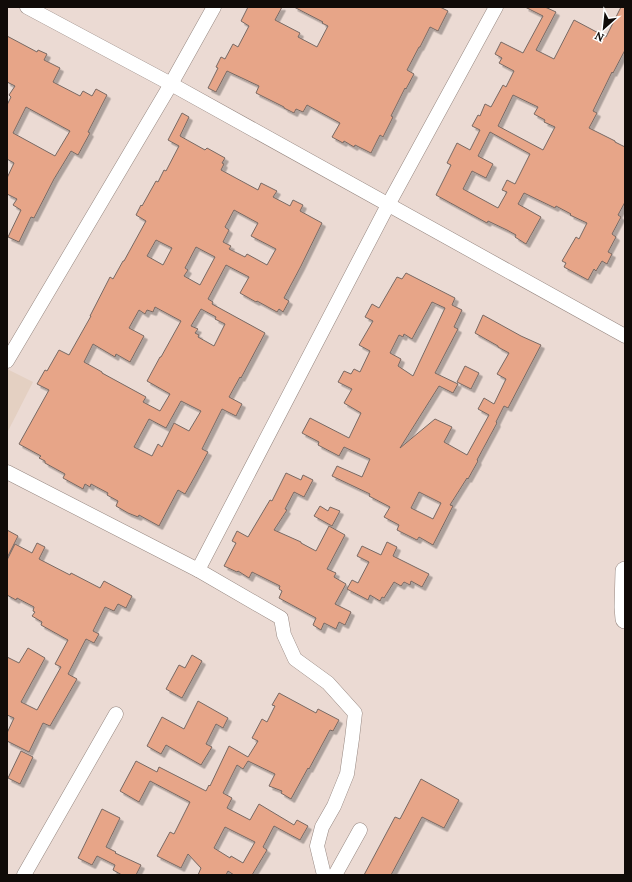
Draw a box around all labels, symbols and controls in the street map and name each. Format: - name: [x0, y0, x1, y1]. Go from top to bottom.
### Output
- north arrow: [584, 8, 624, 48]
- text: N: [592, 29, 606, 45]

